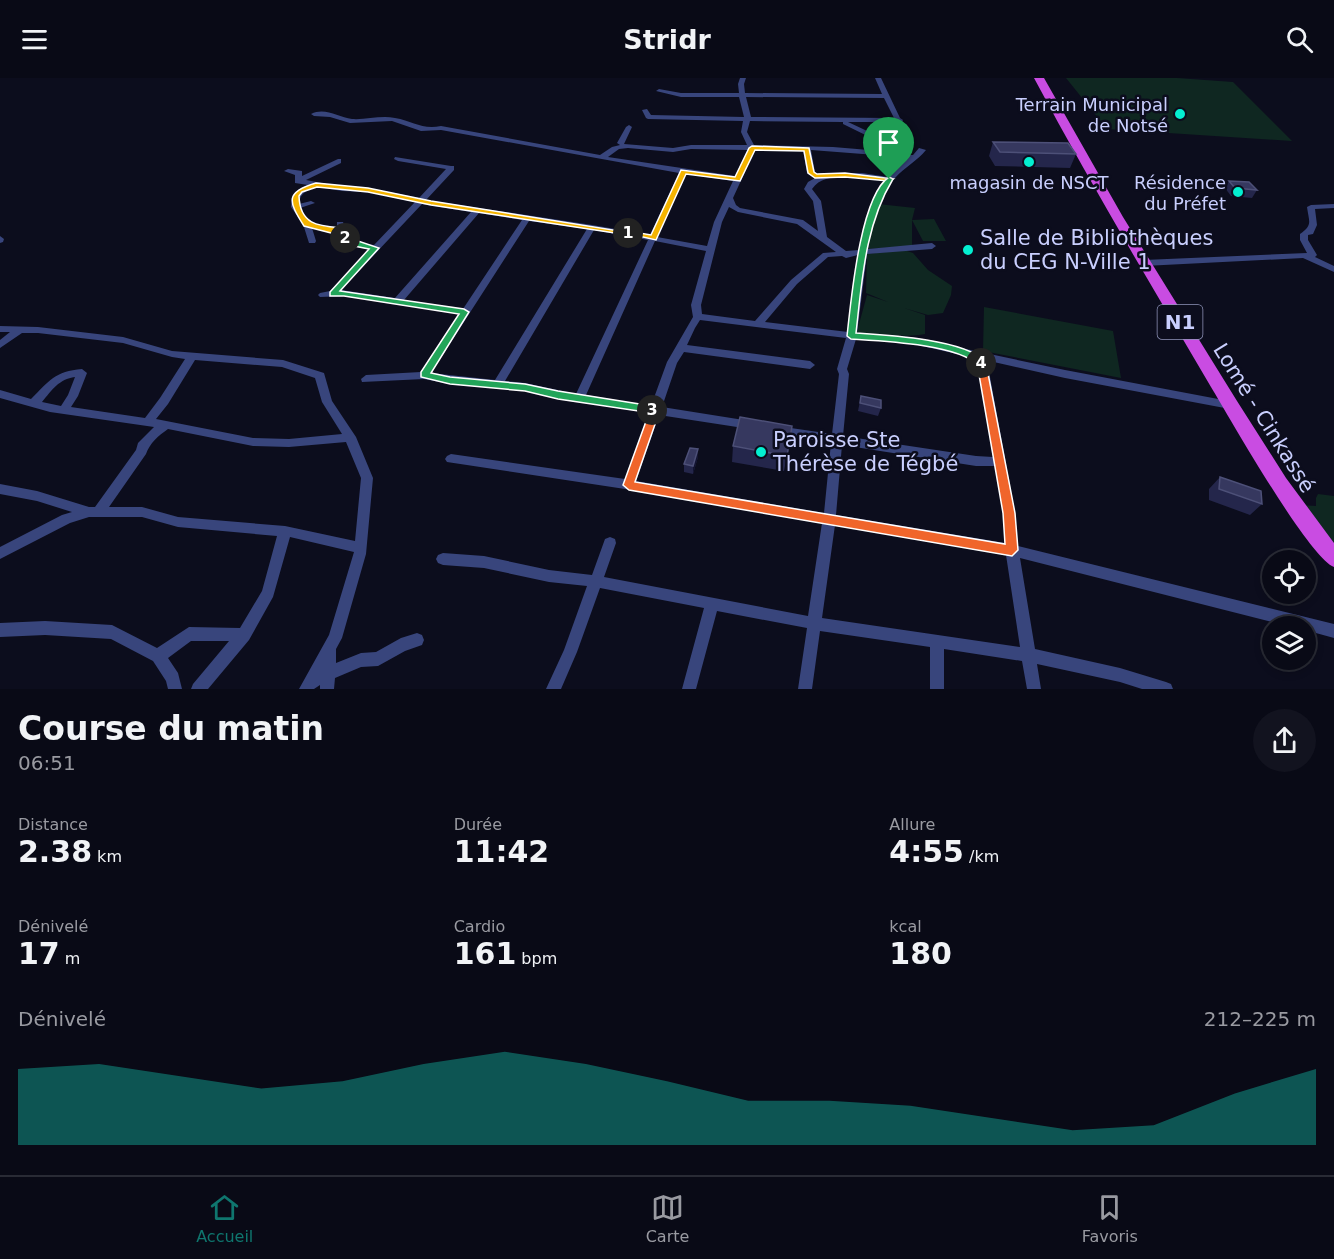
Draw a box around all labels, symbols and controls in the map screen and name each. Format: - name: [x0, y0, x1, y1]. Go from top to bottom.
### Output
- icon: menu: [18, 23, 51, 56]
- icon: search: [1283, 23, 1316, 56]
- text: Stridr: [623, 24, 711, 55]
- place label: Terrain Municipal de Notsé: [1015, 94, 1168, 136]
- marker: Terrain Municipal de Notsé: [1173, 107, 1187, 121]
- pin: [863, 117, 914, 179]
- icon: arrive: [872, 126, 905, 159]
- marker: magasin de NSCT: [1022, 155, 1036, 169]
- place label: magasin de NSCT: [949, 172, 1110, 193]
- place label: Résidence du Préfet: [1134, 172, 1226, 214]
- marker: Résidence du Préfet: [1231, 185, 1245, 199]
- pin: 1: [613, 218, 643, 248]
- pin: 2: [330, 223, 360, 253]
- text: 1: [622, 223, 634, 242]
- place label: Salle de Bibliothèques du CEG N-Ville 1: [980, 226, 1213, 274]
- text: 2: [339, 228, 351, 247]
- marker: Salle de Bibliothèques du CEG N-Ville 1: [961, 243, 975, 257]
- road number: N1: [1158, 305, 1202, 339]
- street label: Lomé - Cinkassé: [1208, 339, 1320, 497]
- pin: 4: [966, 348, 996, 378]
- text: 4: [975, 353, 987, 372]
- pin: 3: [637, 395, 667, 425]
- text: 3: [646, 400, 658, 419]
- place label: Paroisse Ste Thérèse de Tégbé: [772, 428, 958, 476]
- marker: Paroisse Ste Thérèse de Tégbé: [754, 445, 768, 459]
- map controls: [1262, 550, 1316, 670]
- button: locate: [1262, 550, 1316, 604]
- button: layers: [1262, 616, 1316, 670]
- text: Course du matin: [18, 709, 324, 748]
- button: share: [1253, 709, 1316, 772]
- text: 06:51: [18, 751, 76, 775]
- text: Distance: [18, 815, 88, 834]
- text: Durée: [454, 815, 502, 834]
- text: Allure: [889, 815, 935, 834]
- text: 2.38: [18, 834, 92, 869]
- text: 11:42: [454, 834, 549, 869]
- text: 4:55: [889, 834, 964, 869]
- text: km: [92, 847, 122, 866]
- text: /km: [964, 847, 999, 866]
- text: Dénivelé: [18, 917, 88, 936]
- text: Cardio: [454, 917, 505, 936]
- text: kcal: [889, 917, 922, 936]
- text: 17: [18, 936, 60, 971]
- text: 161: [454, 936, 516, 971]
- text: 180: [889, 936, 952, 971]
- text: m: [60, 949, 80, 968]
- text: bpm: [516, 949, 557, 968]
- text: Dénivelé: [18, 1007, 106, 1031]
- text: 212–225 m: [1204, 1007, 1316, 1031]
- tab: Accueil: [196, 1191, 253, 1246]
- tab: Carte: [646, 1191, 689, 1246]
- tab: Favoris: [1082, 1191, 1138, 1246]

